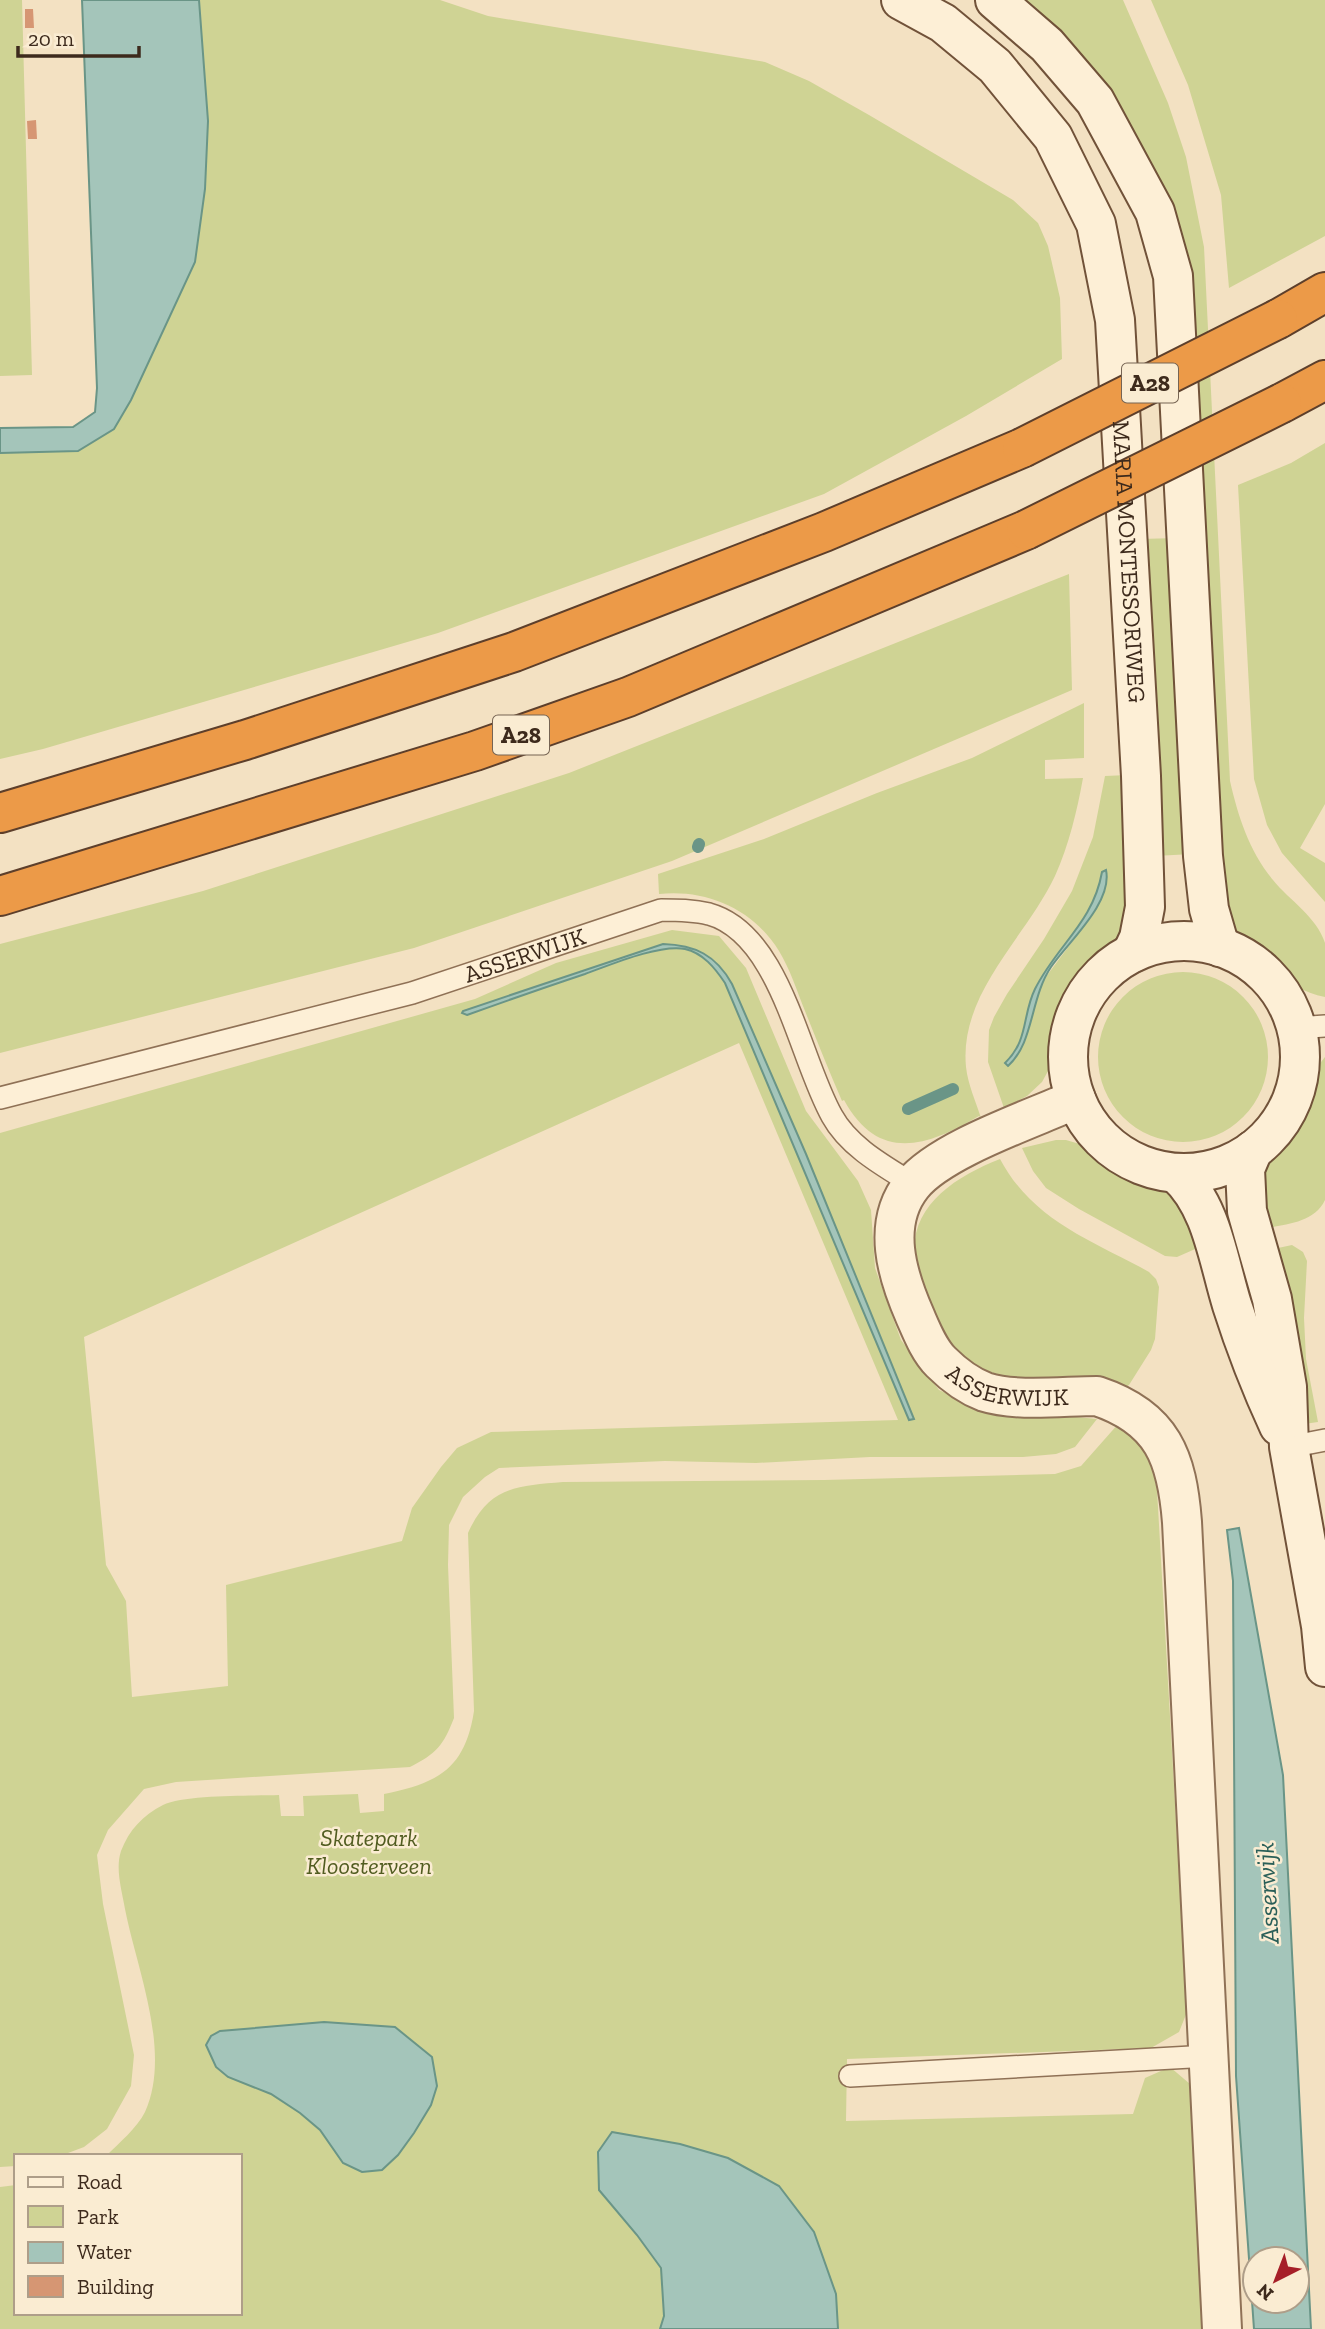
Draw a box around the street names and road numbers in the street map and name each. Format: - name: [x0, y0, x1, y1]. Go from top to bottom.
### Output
- road number: A28: [1122, 364, 1178, 402]
- street label: MARIA MONTESSORIWEG: [1107, 420, 1152, 704]
- road number: A28: [493, 716, 549, 754]
- street label: ASSERWIJK: [460, 921, 590, 989]
- street label: ASSERWIJK: [940, 1358, 1069, 1412]

